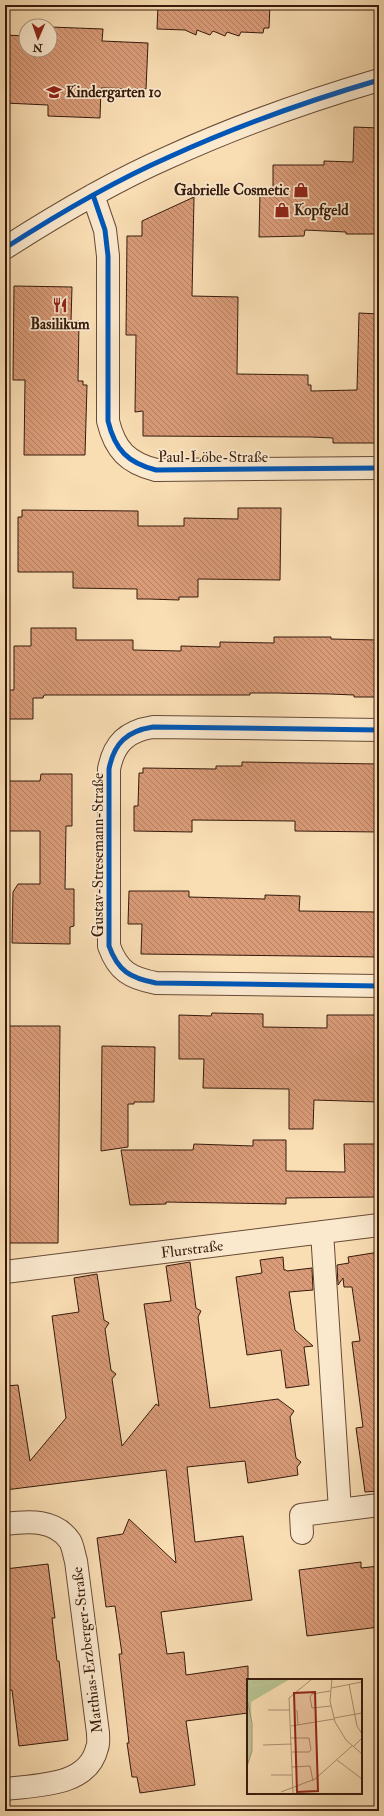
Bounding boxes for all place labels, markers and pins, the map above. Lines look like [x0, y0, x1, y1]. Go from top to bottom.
school or university icon: Kindergarten 10 [45, 83, 63, 101]
place label: Kindergarten 10 [66, 83, 162, 103]
place label: Gabrielle Cosmetic [174, 181, 290, 200]
shop icon: Gabrielle Cosmetic [292, 181, 310, 199]
shop icon: Kopfgeld [273, 201, 291, 219]
place label: Kopfgeld [294, 201, 349, 221]
restaurant icon: Basilikum [51, 296, 69, 314]
place label: Basilikum [30, 315, 90, 334]

